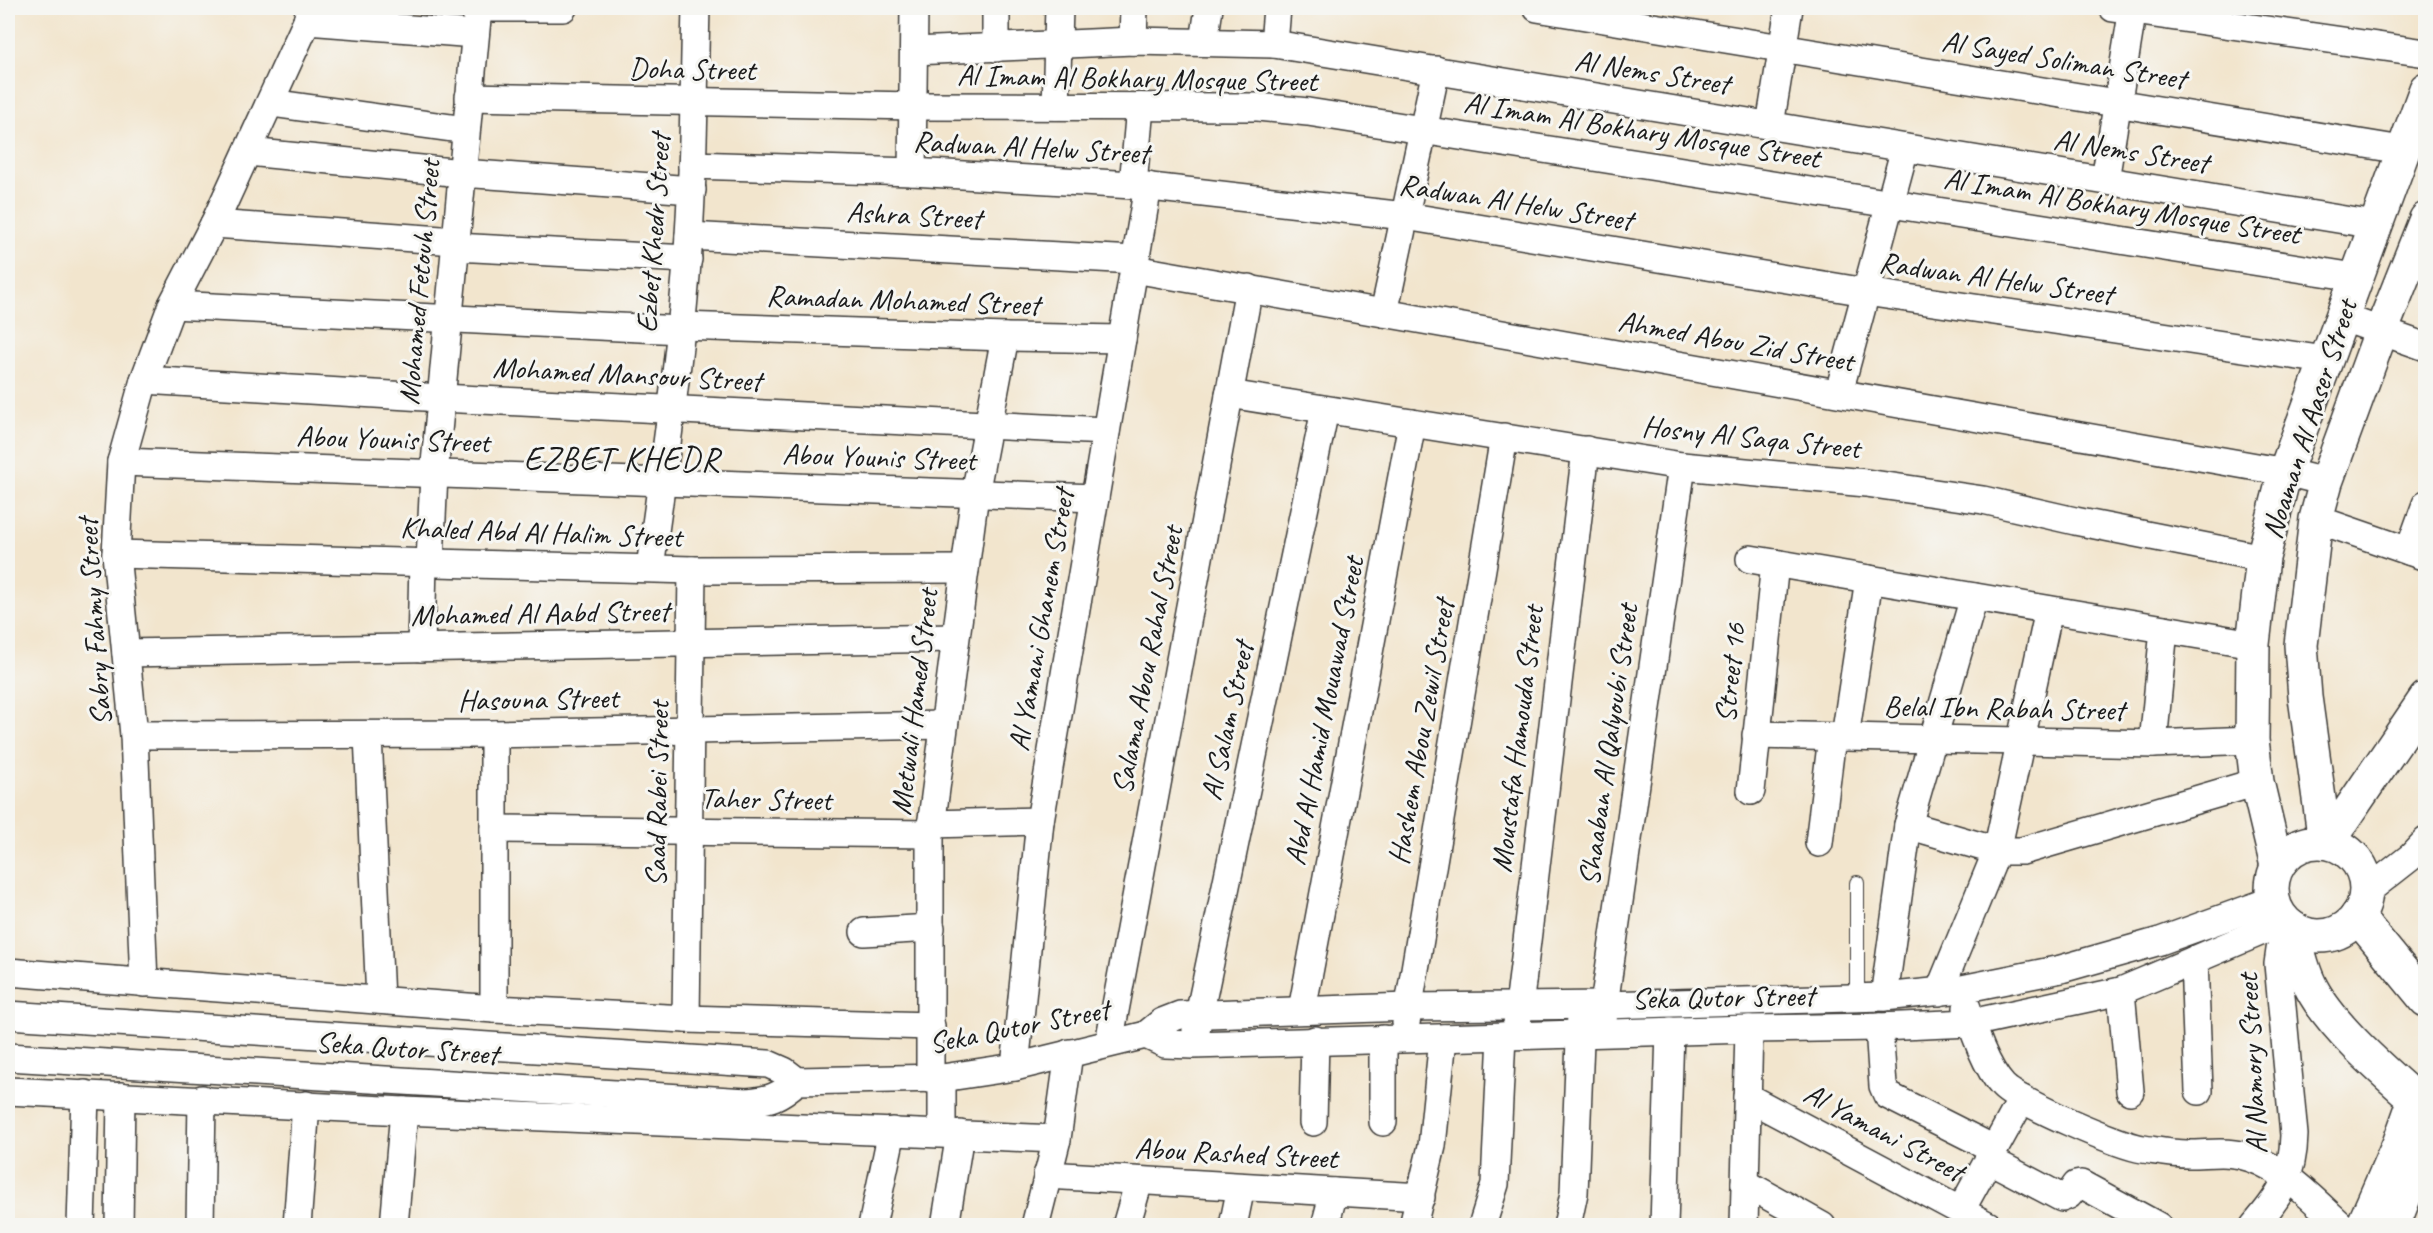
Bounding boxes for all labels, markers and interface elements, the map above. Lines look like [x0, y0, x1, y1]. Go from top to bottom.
street label: Al Sayed Soliman Street [1939, 22, 2193, 99]
street label: Al Nems Street [1572, 41, 1736, 104]
street label: Doha Street [629, 49, 758, 89]
street label: Al Imam Al Bokhary Mosque Street [957, 56, 1320, 100]
street label: Al Imam Al Bokhary Mosque Street [1461, 83, 1826, 177]
street label: Al Nems Street [2051, 120, 2215, 183]
street label: Radwan Al Helw Street [912, 122, 1154, 172]
street label: Ezbet Khedr Street [627, 128, 679, 334]
street label: Mohamed Fetouh Street [389, 155, 449, 406]
street label: Al Imam Al Bokhary Mosque Street [1941, 159, 2306, 253]
street label: Radwan Al Helw Street [1397, 165, 1639, 240]
street label: Ashra Street [846, 192, 987, 238]
street label: Radwan Al Helw Street [1877, 243, 2119, 314]
street label: Ramadan Mohamed Street [766, 276, 1044, 324]
street label: Noaman Al Aaser Street [2252, 292, 2366, 543]
street label: Ahmed Abou Zid Street [1615, 302, 1860, 381]
street label: Mohamed Mansour Street [492, 348, 766, 400]
street label: Hosny Al Saqa Street [1640, 407, 1865, 468]
street label: Abou Younis Street [296, 417, 493, 461]
street label: Abou Younis Street [782, 435, 979, 479]
district label: EZBET KHEDR [524, 438, 723, 480]
street label: Al Yamani Ghanem Street [999, 482, 1083, 754]
street label: Khaled Abd Al Halim Street [400, 508, 686, 556]
street label: Sabry Fahmy Street [68, 513, 120, 727]
street label: Salama Abou Rahal Street [1102, 520, 1192, 797]
street label: Abd Al Hamid Mouawad Street [1275, 551, 1373, 868]
street label: Metwali Hamed Street [881, 584, 947, 817]
street label: Mohamed Al Aabd Street [411, 592, 674, 634]
street label: Hashem Abou Zewil Street [1379, 593, 1464, 867]
street label: Shaaban Al Qalyoubi Street [1569, 599, 1647, 888]
street label: Moustafa Hamouda Street [1482, 601, 1553, 874]
street label: Street 16 [1706, 620, 1754, 725]
street label: Al Salam Street [1192, 634, 1263, 804]
street label: Hasouna Street [457, 679, 622, 719]
street label: Belal Ibn Rabah Street [1883, 687, 2129, 729]
street label: Saad Rabei Street [636, 698, 678, 887]
street label: Taher Street [700, 779, 835, 819]
street label: Al Namory Street [2228, 970, 2276, 1155]
street label: Seka Qutor Street [1631, 976, 1819, 1018]
street label: Seka Qutor Street [926, 989, 1116, 1062]
street label: Seka Qutor Street [315, 1023, 503, 1074]
street label: Al Yamani Street [1798, 1074, 1974, 1192]
street label: Abou Rashed Street [1134, 1129, 1341, 1177]

